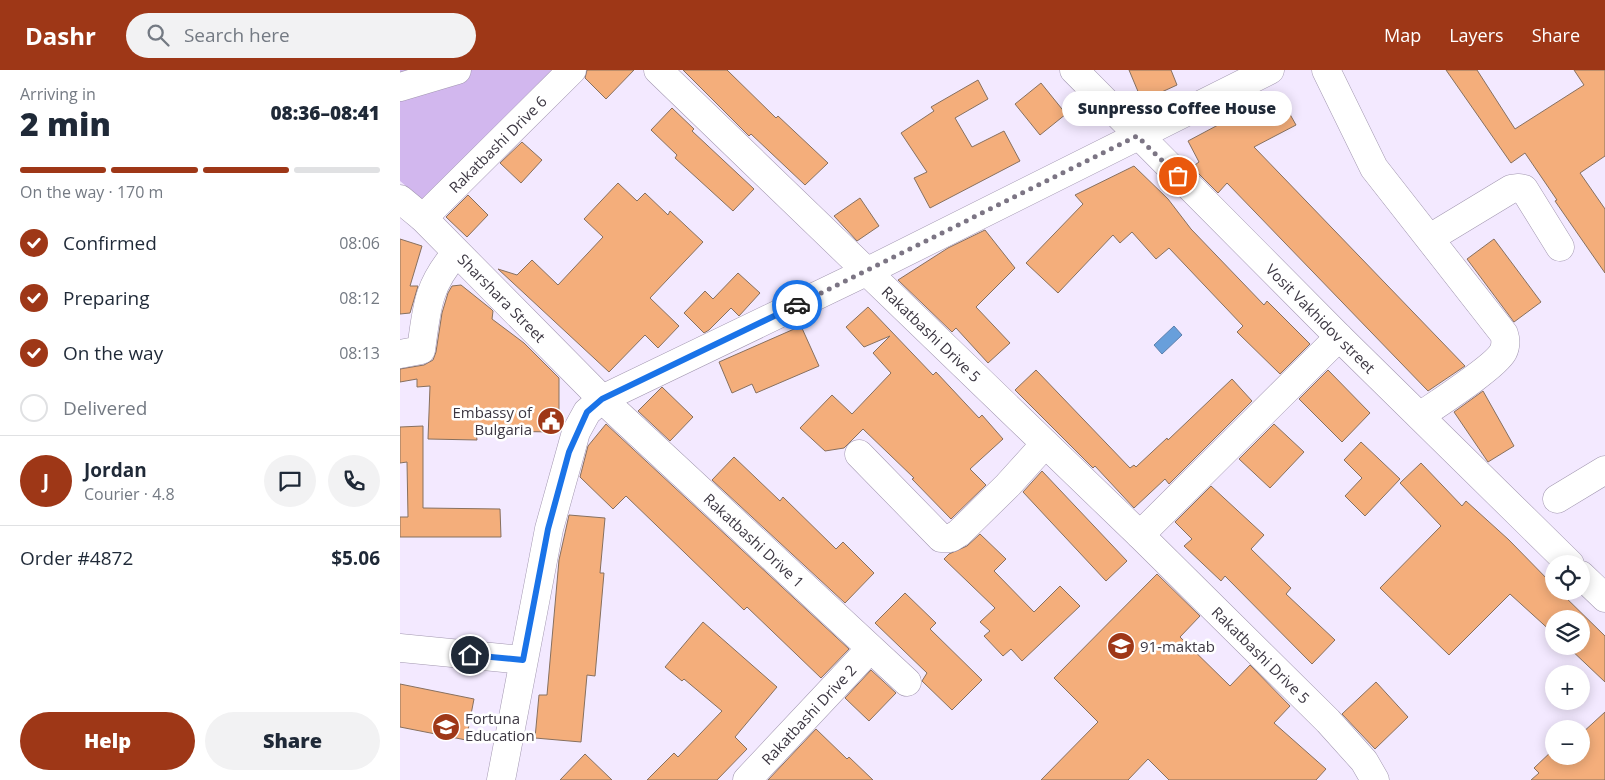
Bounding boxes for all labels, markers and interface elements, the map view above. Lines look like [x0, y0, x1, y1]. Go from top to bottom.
search box [126, 13, 476, 58]
text: Dashr [25, 19, 96, 52]
icon: search [144, 21, 172, 49]
text: Search here [184, 22, 290, 48]
text: Map [1384, 23, 1421, 47]
text: Layers [1449, 23, 1504, 47]
text: Share [1532, 23, 1580, 47]
text: Arriving in [20, 83, 96, 105]
street label: Rakatbashi Drive 6 [444, 91, 551, 197]
callout: Sunpresso Coffee House [1063, 91, 1293, 126]
text: Sunpresso Coffee House [1078, 97, 1276, 119]
text: 08:36–08:41 [270, 100, 380, 126]
text: 2 min [20, 102, 111, 145]
pin [1157, 155, 1199, 197]
icon: bag [1164, 162, 1192, 190]
text: On the way · 170 m [20, 181, 163, 203]
icon: check [20, 229, 48, 257]
text: Confirmed [63, 230, 157, 256]
text: 08:06 [339, 232, 380, 254]
street label: Sharshara Street [454, 249, 550, 346]
street label: Vosit Vakhidov street [1262, 259, 1380, 377]
courier [772, 280, 822, 330]
street label: Rakatbashi Drive 5 [878, 281, 985, 386]
icon: check [20, 284, 48, 312]
text: Preparing [63, 285, 150, 311]
text: 08:12 [339, 287, 380, 309]
icon: car [783, 291, 811, 319]
icon: check [20, 339, 48, 367]
text: On the way [63, 340, 163, 366]
text: 08:13 [339, 342, 380, 364]
text: Delivered [63, 395, 147, 421]
place label: Embassy of Bulgaria [452, 402, 533, 439]
public building icon: Embassy of Bulgaria [536, 406, 566, 436]
button: chat [264, 455, 316, 507]
button: phone [328, 455, 380, 507]
text: Jordan [84, 457, 147, 483]
text: J [43, 468, 49, 494]
text: Courier · 4.8 [84, 483, 175, 505]
street label: Rakatbashi Drive 1 [700, 489, 809, 592]
text: Order #4872 [20, 545, 133, 571]
text: $5.06 [331, 545, 380, 571]
map controls [1545, 555, 1590, 765]
button: locate [1545, 555, 1590, 600]
street label: Rakatbashi Drive 5 [1208, 602, 1314, 708]
button: layers [1545, 610, 1590, 655]
school or university icon: 91-maktab [1106, 631, 1136, 661]
pin [449, 634, 491, 676]
place label: 91-maktab [1140, 636, 1215, 656]
icon: home [456, 641, 484, 669]
street label: Rakatbashi Drive 2 [757, 660, 860, 769]
button: + [1545, 665, 1590, 710]
place label: Fortuna Education [465, 708, 535, 745]
button: Help [20, 712, 195, 770]
button: Share [205, 712, 380, 770]
school or university icon: Fortuna Education [431, 712, 461, 742]
button: − [1545, 720, 1590, 765]

